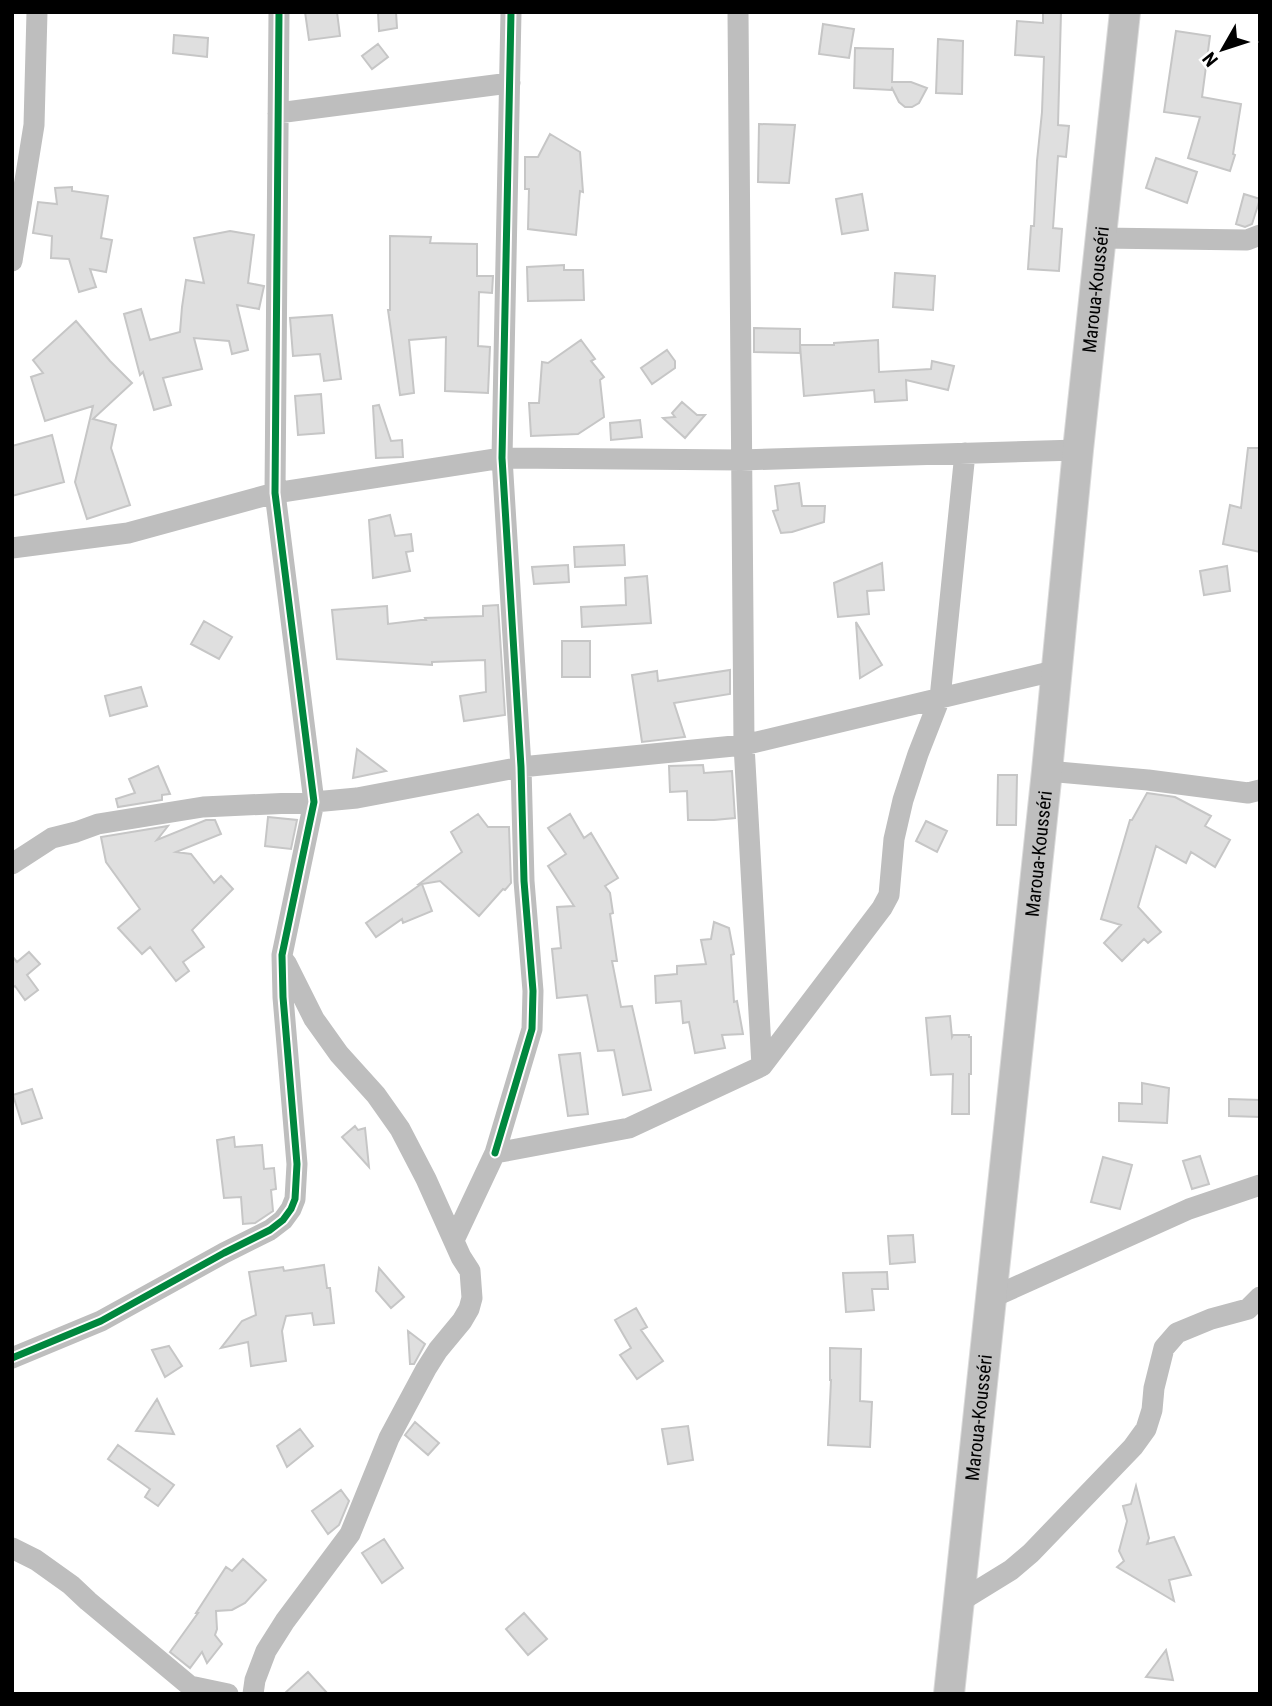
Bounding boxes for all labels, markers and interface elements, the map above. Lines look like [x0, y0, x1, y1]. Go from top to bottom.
north arrow [1188, 14, 1258, 84]
text: N [1198, 48, 1223, 71]
street label: Maroua-Kousséri [1078, 225, 1114, 354]
street label: Maroua-Kousséri [1021, 789, 1057, 918]
street label: Maroua-Kousséri [961, 1353, 997, 1482]

